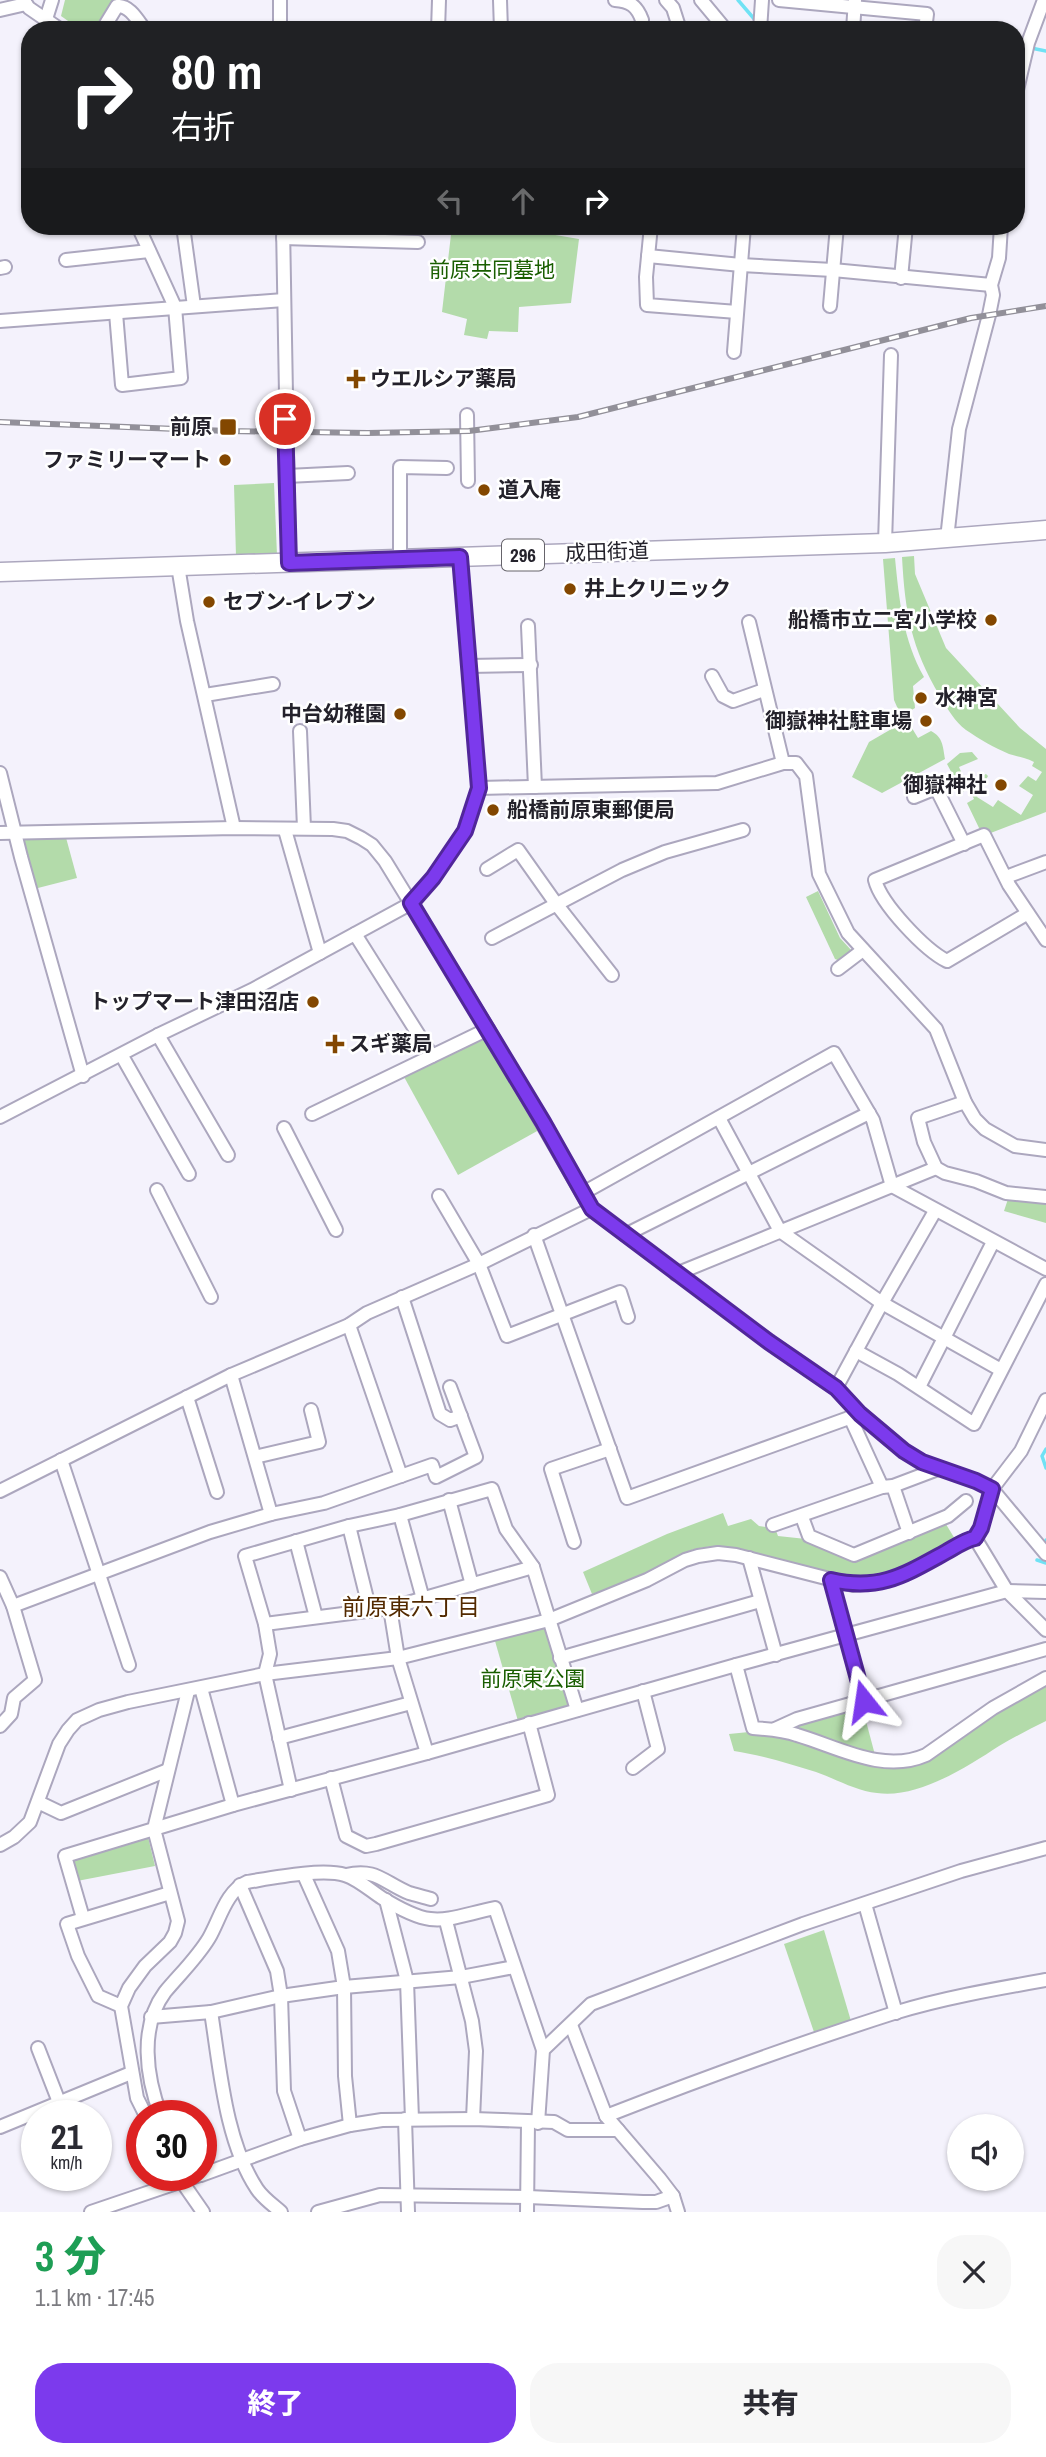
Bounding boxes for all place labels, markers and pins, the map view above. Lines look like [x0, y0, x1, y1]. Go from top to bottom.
place label: ウエルシア薬局 [370, 364, 517, 393]
marker: ウエルシア薬局 [348, 371, 364, 387]
pin [255, 389, 315, 449]
place label: 前原 [170, 412, 212, 441]
marker: 前原 [218, 417, 238, 437]
place label: ファミリーマート [43, 445, 211, 474]
marker: ファミリーマート [217, 452, 233, 468]
place label: 道入庵 [498, 475, 561, 504]
marker: 道入庵 [476, 482, 492, 498]
place label: 井上クリニック [584, 574, 731, 603]
marker: 井上クリニック [562, 581, 578, 597]
place label: セブン-イレブン [223, 587, 376, 616]
marker: セブン-イレブン [201, 594, 217, 610]
place label: 船橋市立二宮小学校 [788, 605, 977, 634]
marker: 船橋市立二宮小学校 [983, 612, 999, 628]
place label: 水神宮 [935, 683, 998, 712]
marker: 水神宮 [913, 690, 929, 706]
place label: 中台幼稚園 [281, 699, 386, 728]
marker: 中台幼稚園 [392, 706, 408, 722]
place label: 御嶽神社駐車場 [765, 706, 912, 735]
marker: 御嶽神社駐車場 [918, 713, 934, 729]
place label: 御嶽神社 [903, 770, 987, 799]
marker: 御嶽神社 [993, 777, 1009, 793]
place label: 船橋前原東郵便局 [507, 795, 675, 824]
marker: 船橋前原東郵便局 [485, 802, 501, 818]
place label: トップマート津田沼店 [89, 987, 299, 1016]
marker: トップマート津田沼店 [305, 994, 321, 1010]
place label: スギ薬局 [349, 1029, 433, 1058]
marker: スギ薬局 [327, 1036, 343, 1052]

